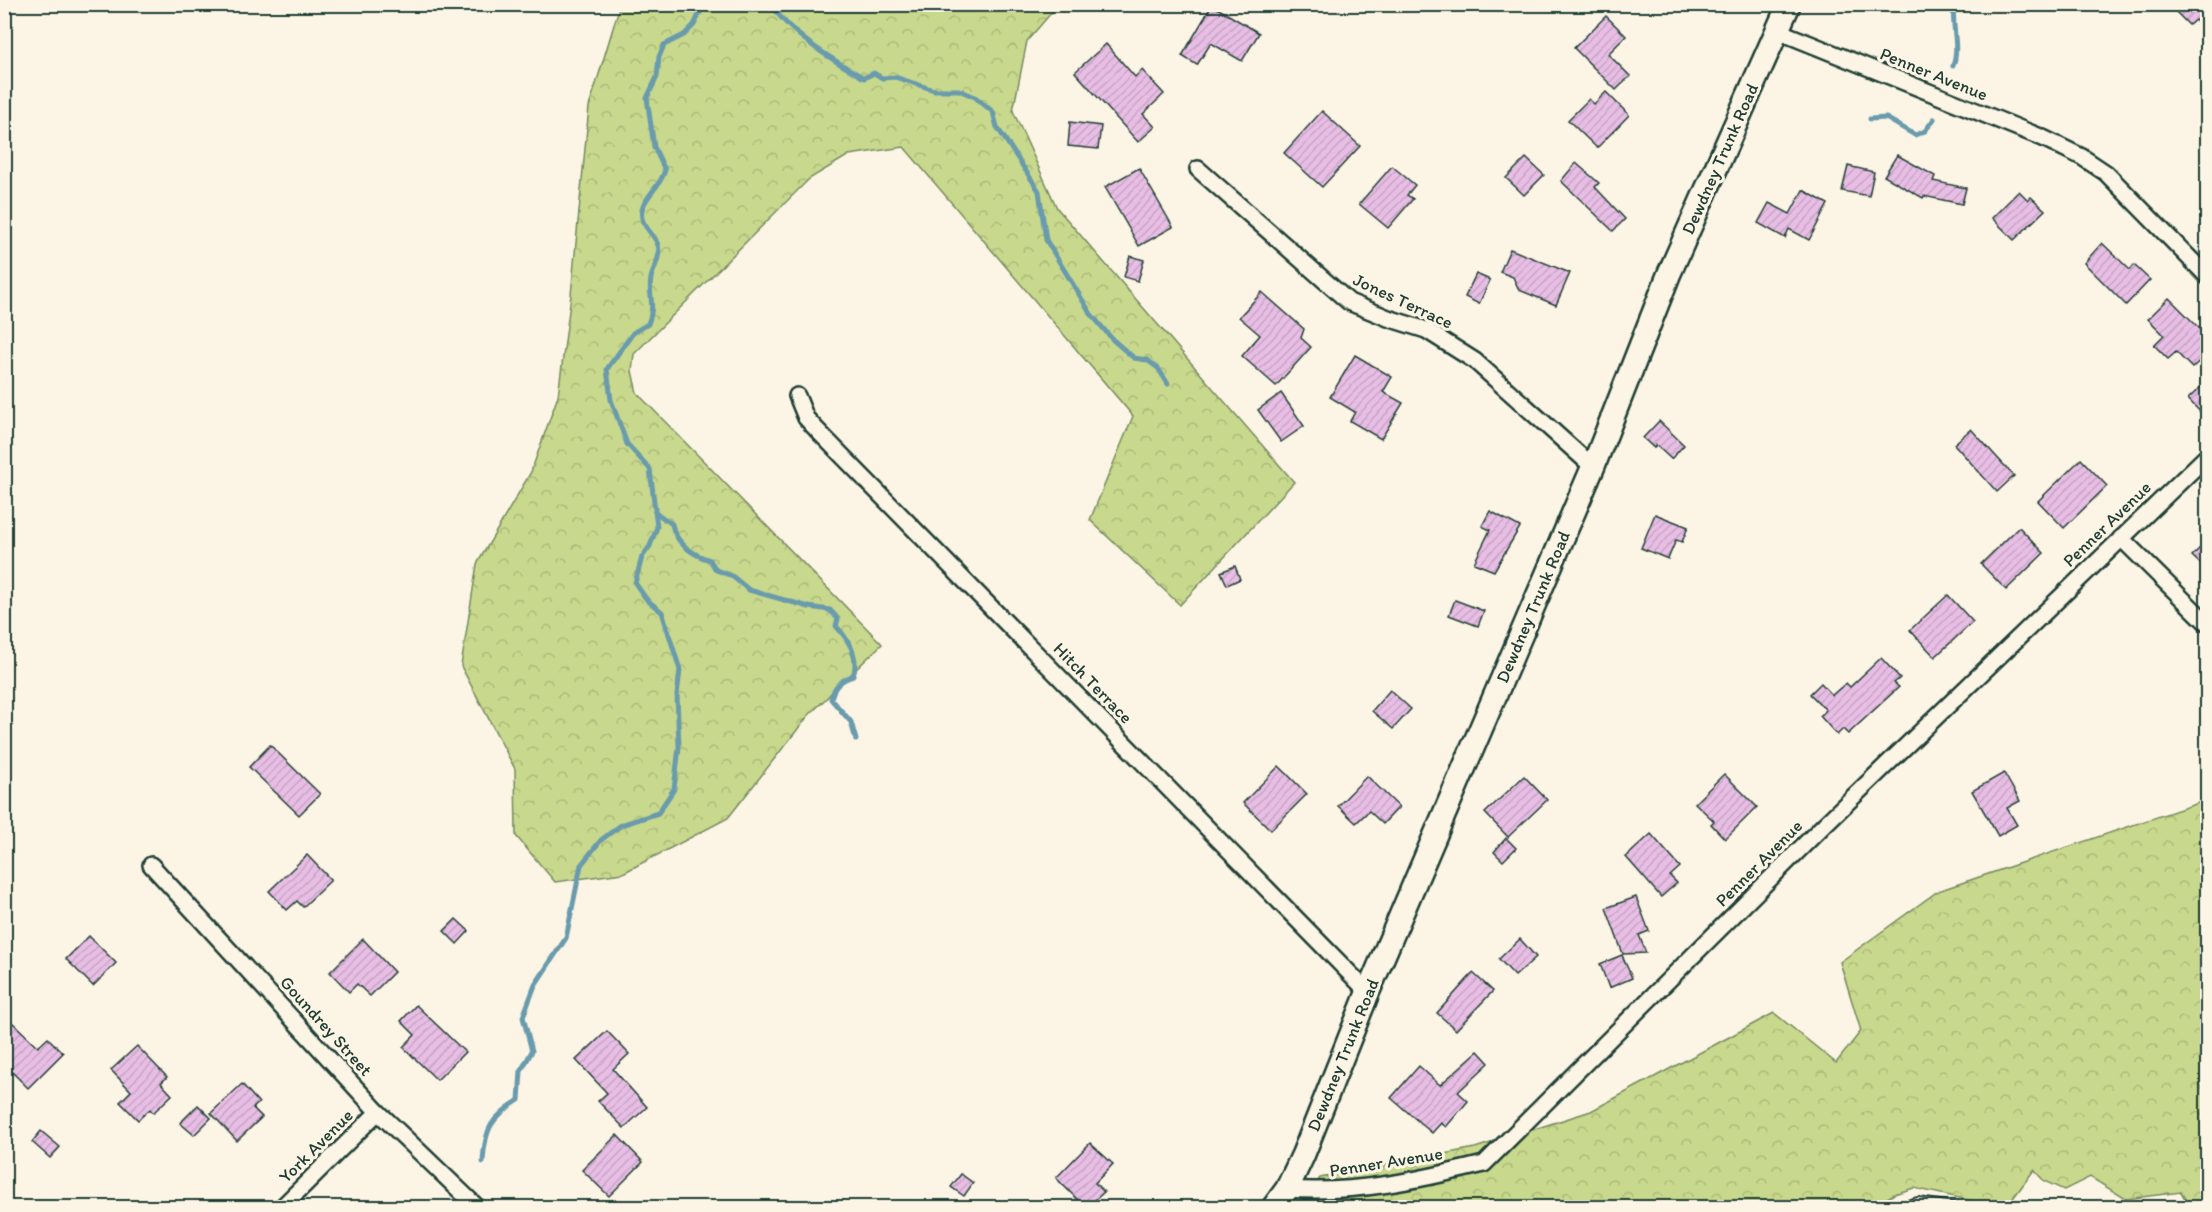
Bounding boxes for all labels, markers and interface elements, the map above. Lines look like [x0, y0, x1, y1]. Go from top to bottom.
street label: Penner Avenue [1877, 42, 1991, 106]
street label: Dewdney Trunk Road [1677, 80, 1763, 238]
street label: Jones Terrace [1350, 268, 1456, 334]
street label: Penner Avenue [2058, 476, 2156, 572]
street label: Dewdney Trunk Road [1491, 527, 1575, 686]
street label: Hitch Terrace [1049, 638, 1137, 728]
street label: Penner Avenue [1711, 815, 1807, 911]
street label: Goundrey Street [275, 971, 377, 1081]
street label: Dewdney Trunk Road [1302, 975, 1384, 1135]
street label: York Avenue [274, 1104, 358, 1188]
street label: Penner Avenue [1328, 1142, 1444, 1182]

